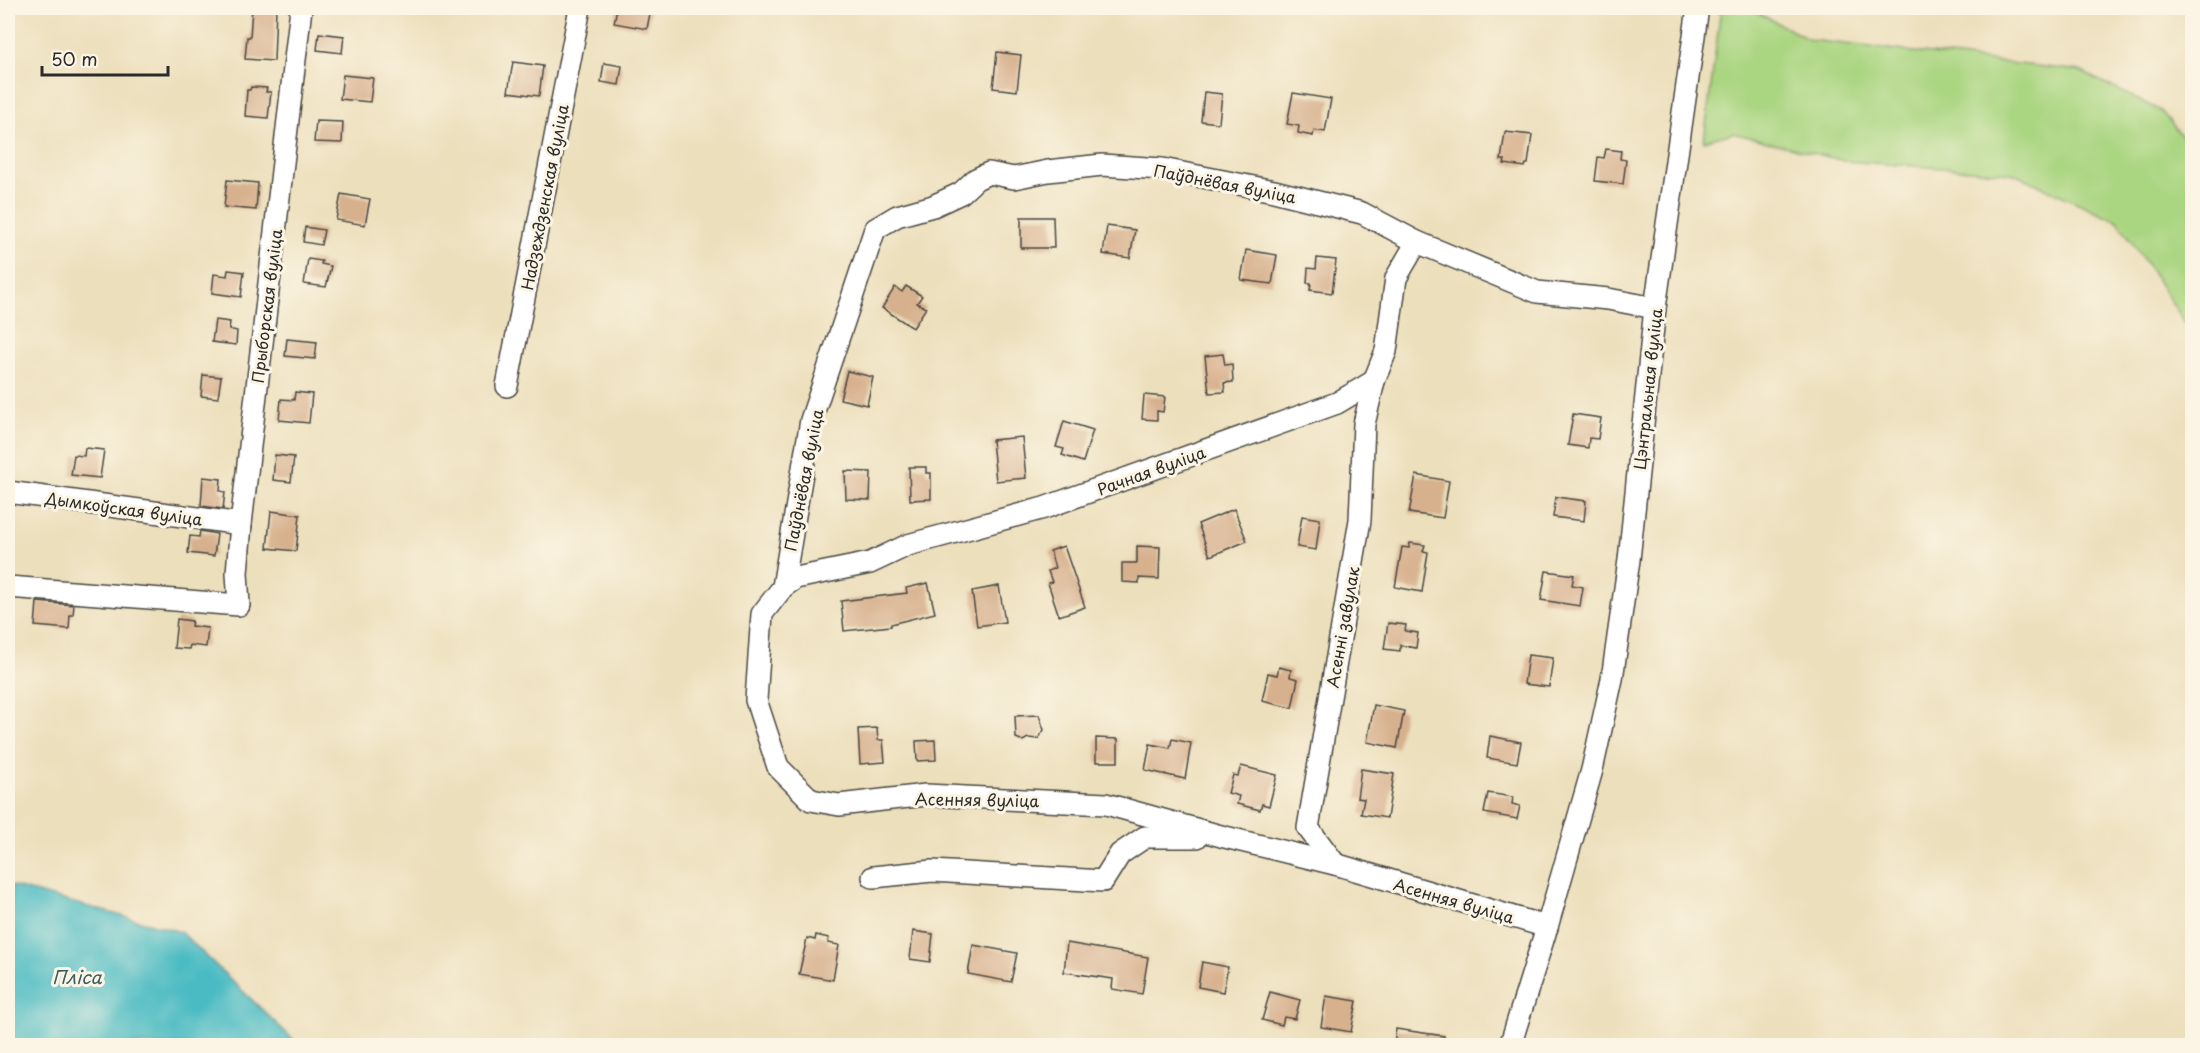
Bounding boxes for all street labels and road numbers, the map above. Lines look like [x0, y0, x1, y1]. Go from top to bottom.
street label: Надзеждзенская вуліца [514, 102, 574, 292]
street label: Паўднёвая вуліца [1152, 157, 1298, 209]
street label: Прыборская вуліца [245, 227, 287, 384]
street label: Цэнтральная вуліца [1627, 307, 1667, 471]
street label: Паўднёвая вуліца [777, 407, 829, 553]
street label: Рачная вуліца [1093, 439, 1209, 501]
street label: Дымкоўская вуліца [43, 485, 204, 531]
street label: Асенні завулак [1320, 564, 1365, 690]
street label: Асенняя вуліца [915, 786, 1040, 812]
street label: Асенняя вуліца [1391, 871, 1517, 929]

